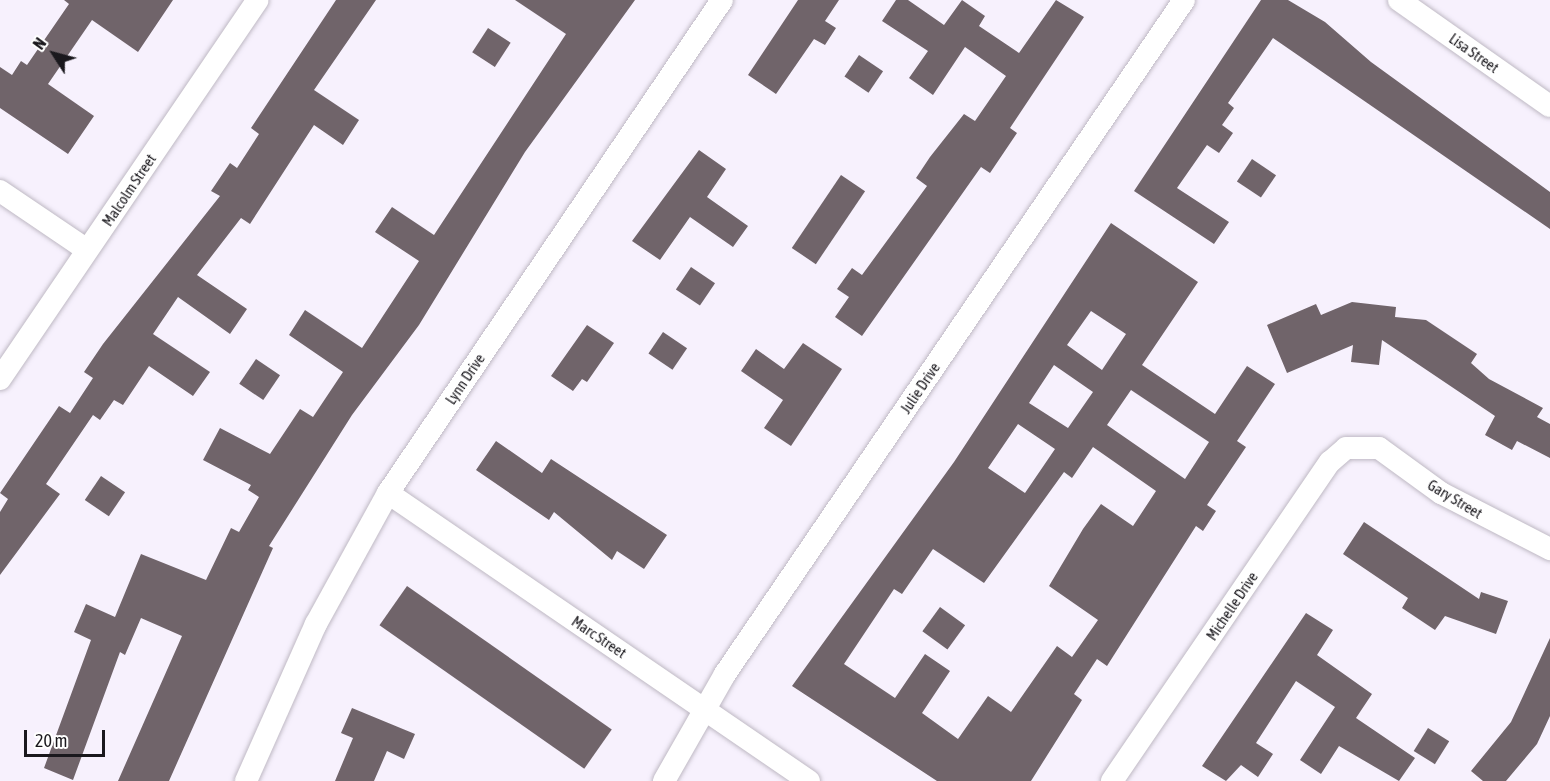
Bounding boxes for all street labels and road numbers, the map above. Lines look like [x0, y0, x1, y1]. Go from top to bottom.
street label: Lisa Street [1446, 29, 1502, 77]
street label: Malcolm Street [98, 150, 160, 230]
street label: Lynn Drive [442, 350, 488, 408]
street label: Julie Drive [896, 359, 944, 417]
street label: Gary Street [1424, 476, 1486, 522]
street label: Michelle Drive [1202, 568, 1262, 644]
street label: Marc Street [568, 612, 630, 662]

